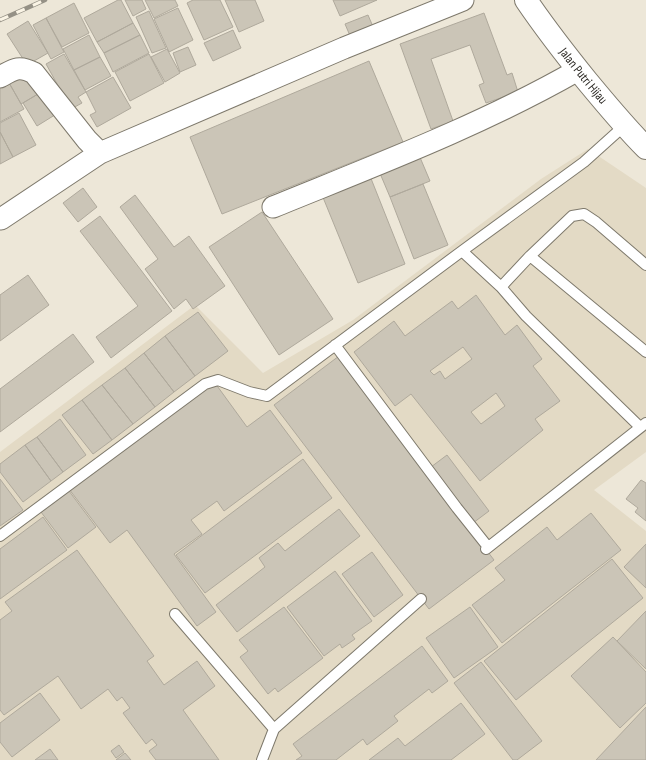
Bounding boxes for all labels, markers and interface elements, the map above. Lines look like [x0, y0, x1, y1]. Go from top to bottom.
street label: Jalan Putri Hijau [555, 44, 611, 107]

